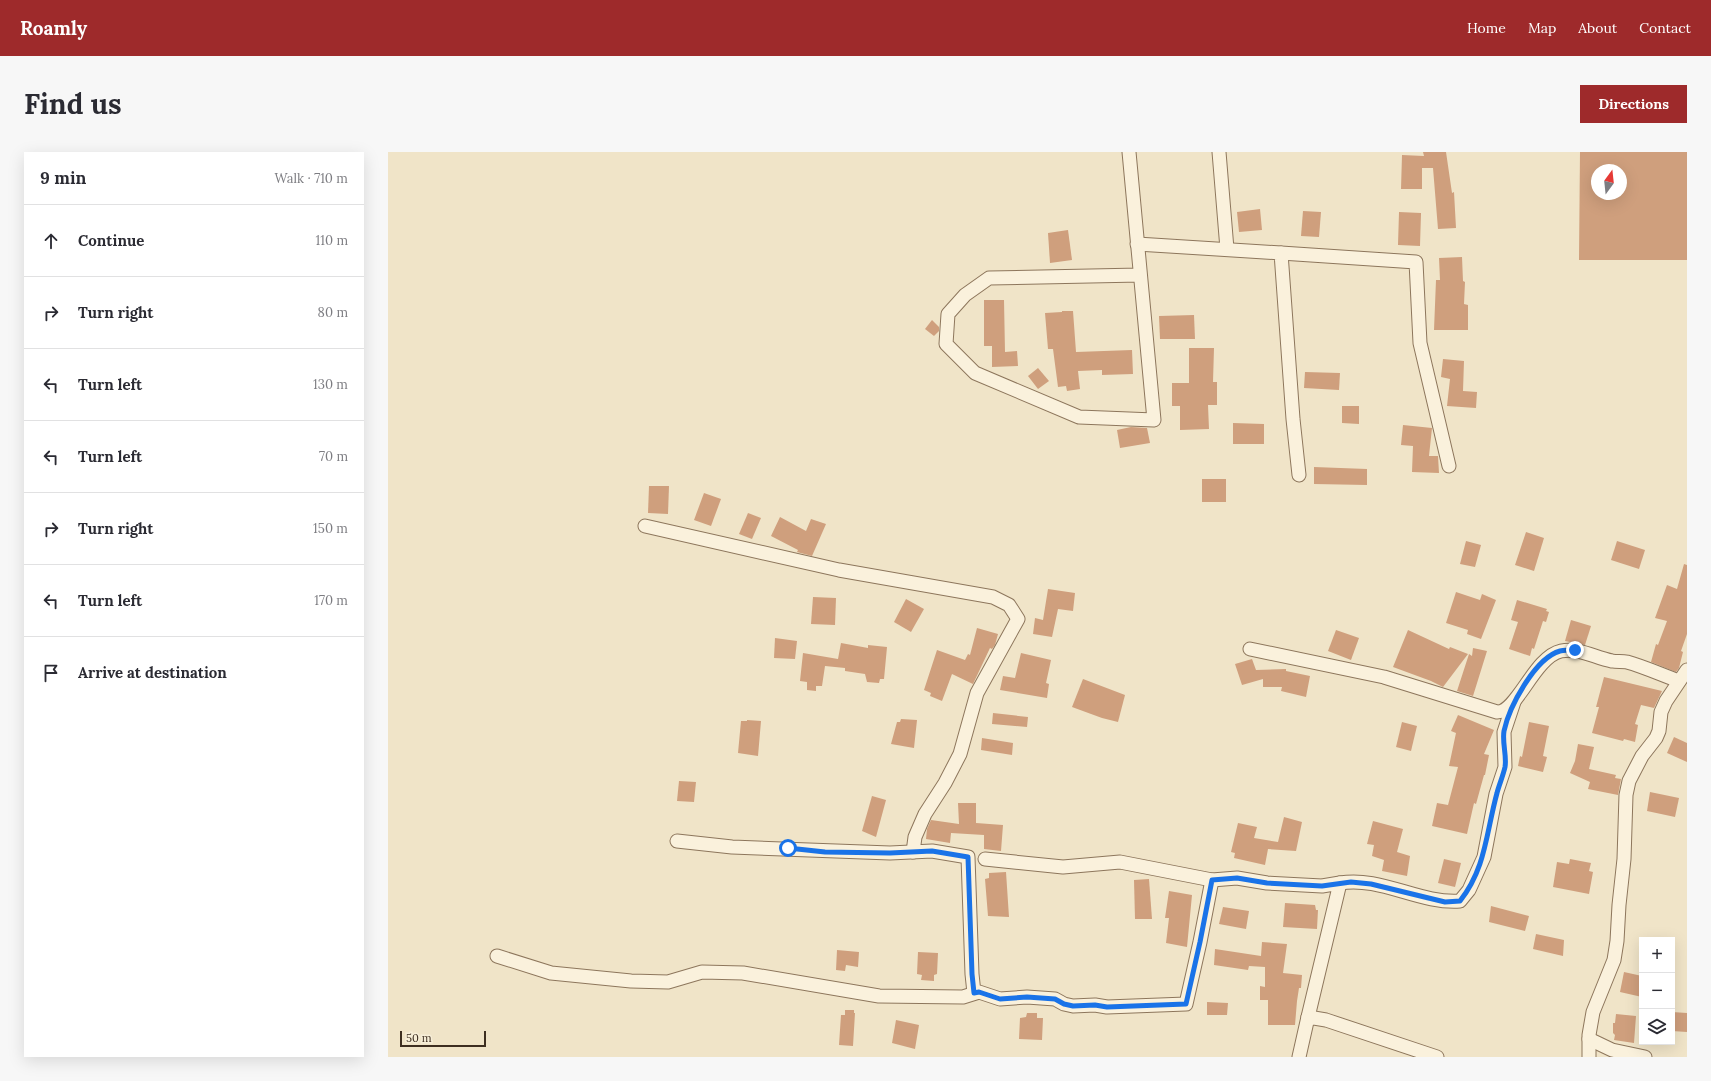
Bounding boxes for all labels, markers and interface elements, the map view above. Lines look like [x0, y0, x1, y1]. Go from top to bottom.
text: Roamly [20, 16, 87, 40]
text: Home [1467, 19, 1506, 37]
text: Map [1528, 19, 1556, 37]
text: About [1578, 19, 1617, 37]
text: Contact [1639, 19, 1691, 37]
button: Directions [1580, 85, 1687, 123]
text: Find us [24, 86, 122, 122]
north arrow [1591, 164, 1627, 200]
text: 9 min [40, 167, 86, 189]
text: Walk · 710 m [274, 170, 348, 187]
icon: ahead [40, 230, 62, 252]
text: Continue [78, 231, 144, 250]
text: 110 m [315, 232, 348, 249]
icon: right [40, 302, 62, 324]
text: Turn right [78, 303, 154, 322]
text: 80 m [318, 304, 348, 321]
icon: left [40, 374, 62, 396]
text: Turn left [78, 375, 142, 394]
text: 130 m [313, 376, 348, 393]
icon: left [40, 446, 62, 468]
text: Turn left [78, 447, 142, 466]
text: 70 m [319, 448, 348, 465]
icon: right [40, 518, 62, 540]
text: Turn right [78, 519, 154, 538]
text: 150 m [313, 520, 348, 537]
icon: left [40, 590, 62, 612]
text: Turn left [78, 591, 142, 610]
text: 170 m [314, 592, 348, 609]
route end [1566, 641, 1584, 659]
icon: arrive [40, 662, 62, 684]
text: Arrive at destination [78, 663, 227, 682]
route start [779, 839, 797, 857]
map controls [1639, 937, 1675, 1045]
button: + [1639, 937, 1675, 973]
button: − [1639, 973, 1675, 1009]
button: layers [1639, 1009, 1675, 1045]
scale bar [400, 1029, 486, 1048]
text: 50 m [406, 1031, 432, 1045]

